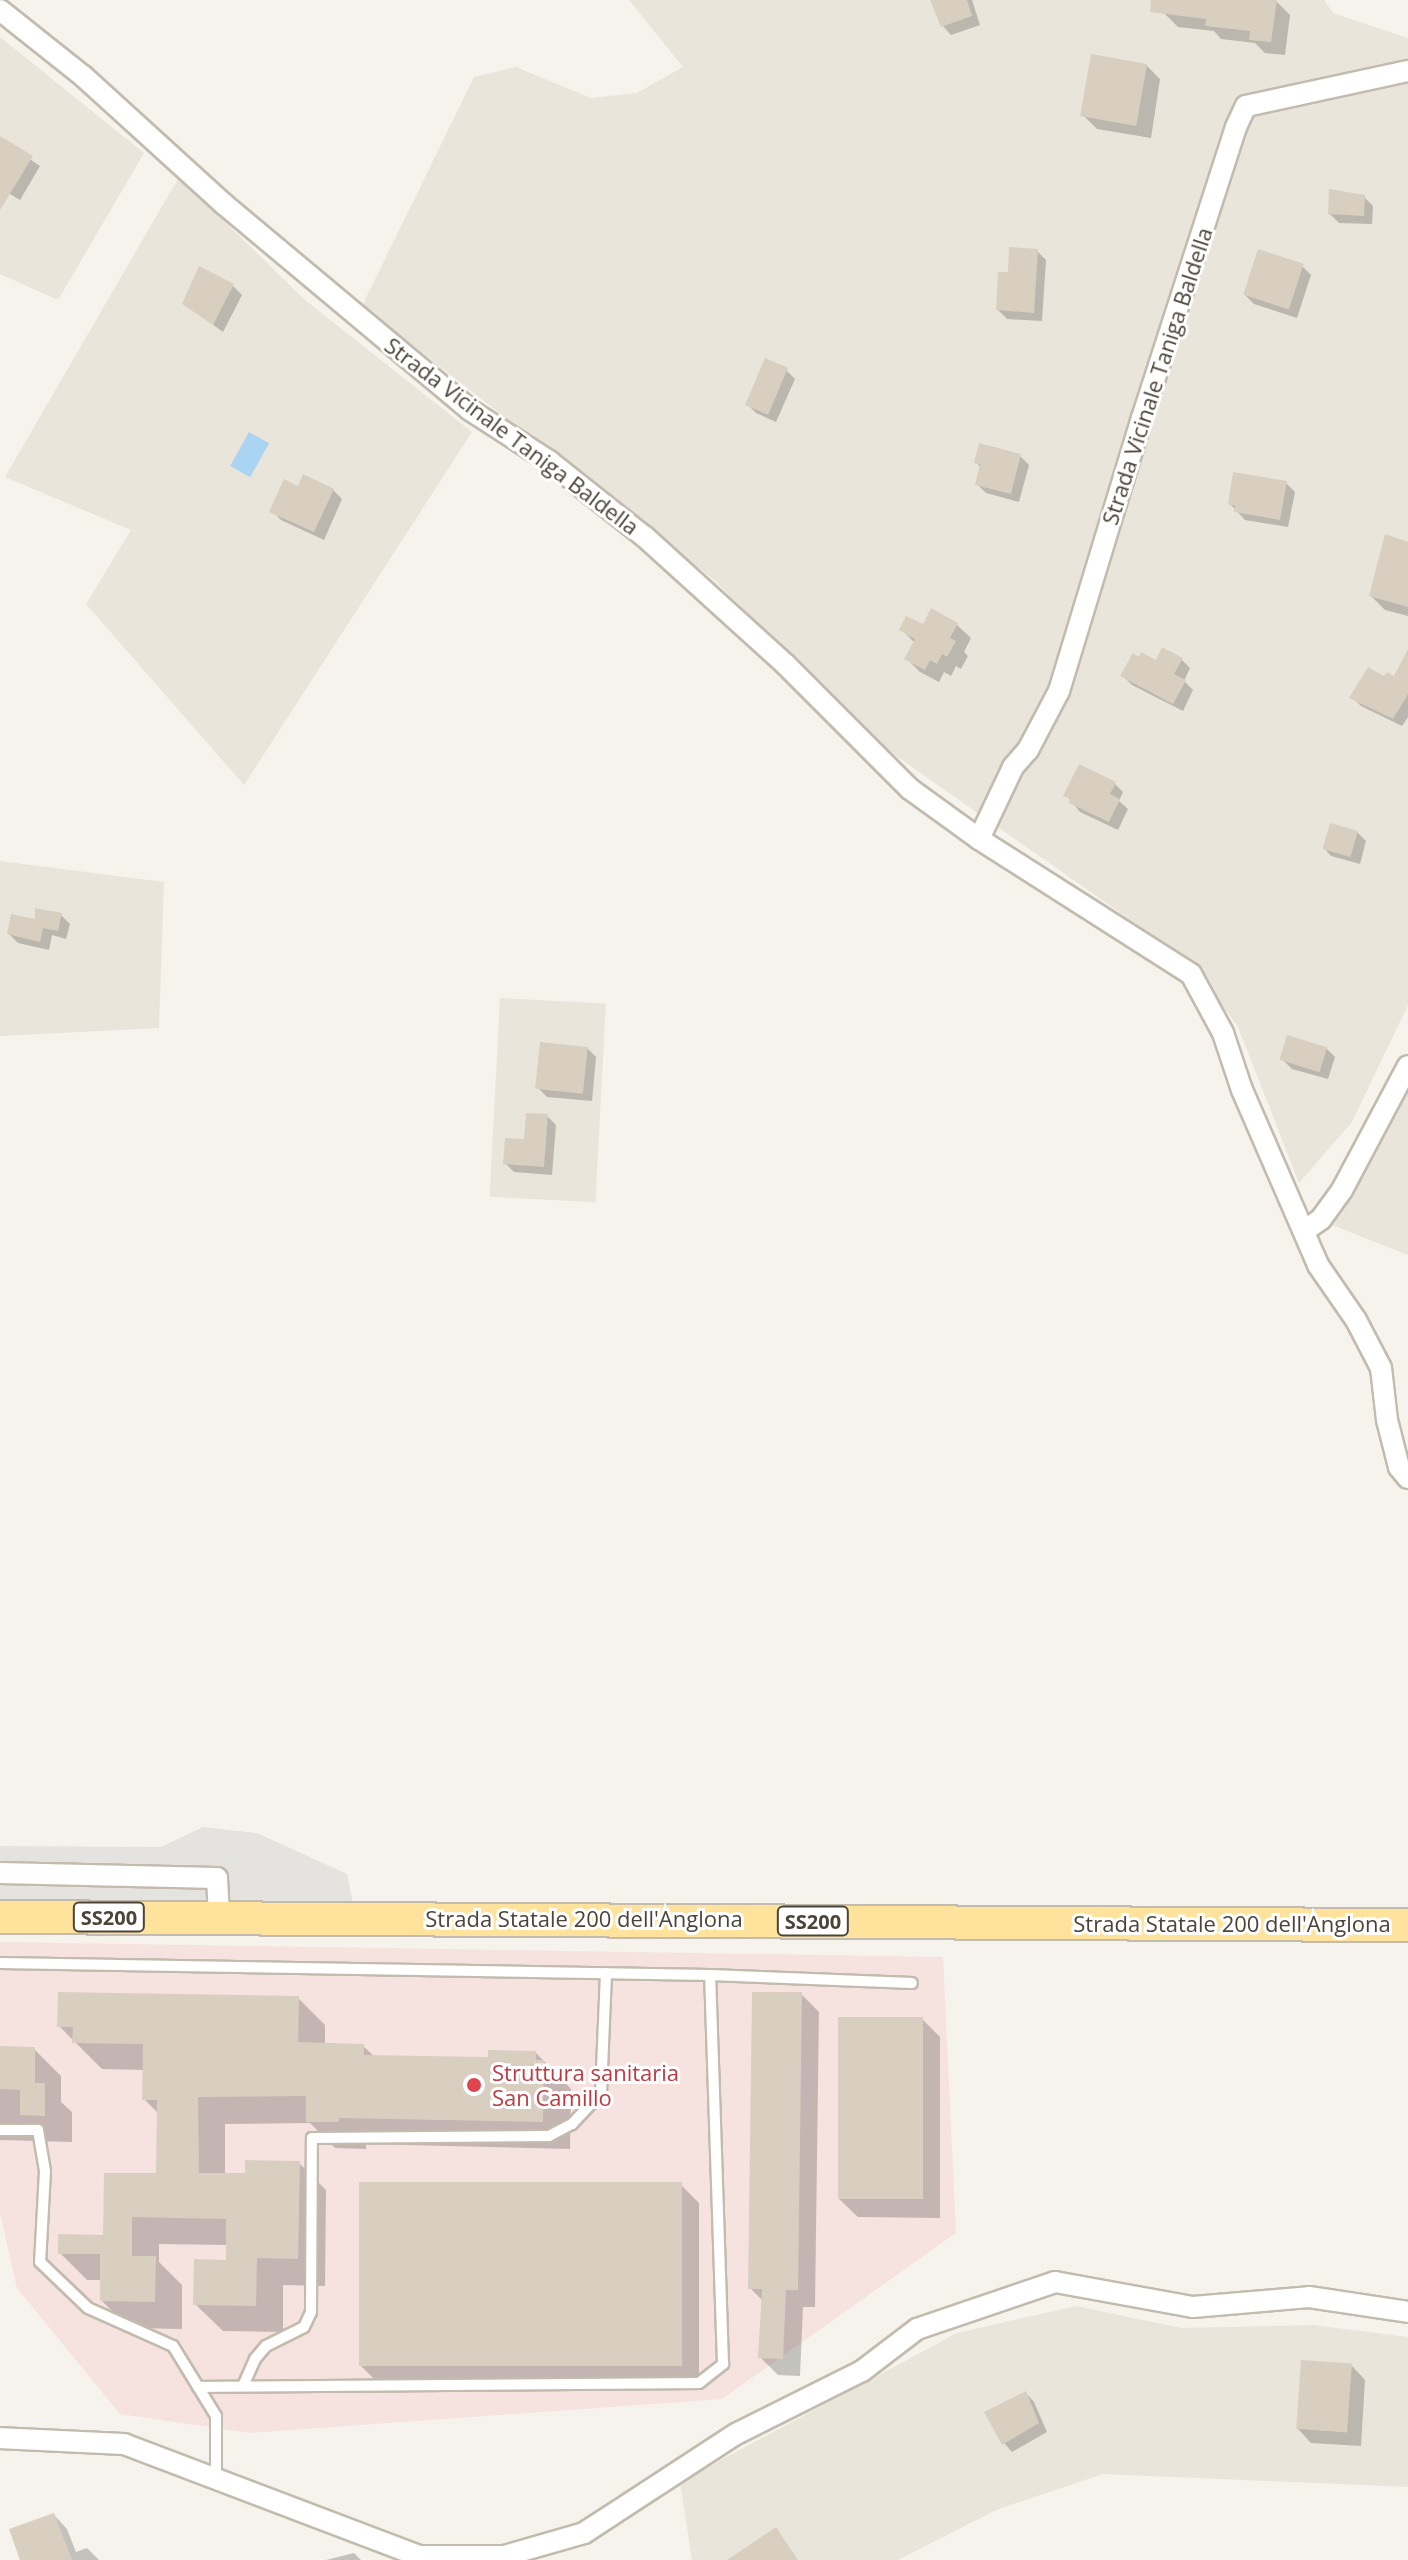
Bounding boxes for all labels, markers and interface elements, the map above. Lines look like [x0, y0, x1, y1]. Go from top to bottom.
street label: Strada Vicinale Taniga Baldella [1096, 224, 1218, 528]
street label: Strada Vicinale Taniga Baldella [380, 332, 644, 540]
road number: SS200 [71, 1901, 147, 1933]
road number: SS200 [775, 1905, 851, 1937]
street label: Strada Statale 200 dell'Anglona [425, 1906, 743, 1932]
street label: Strada Statale 200 dell'Anglona [1073, 1911, 1391, 1937]
place label: Struttura sanitaria San Camillo [492, 2059, 679, 2110]
marker: Struttura sanitaria San Camillo [463, 2074, 485, 2096]

